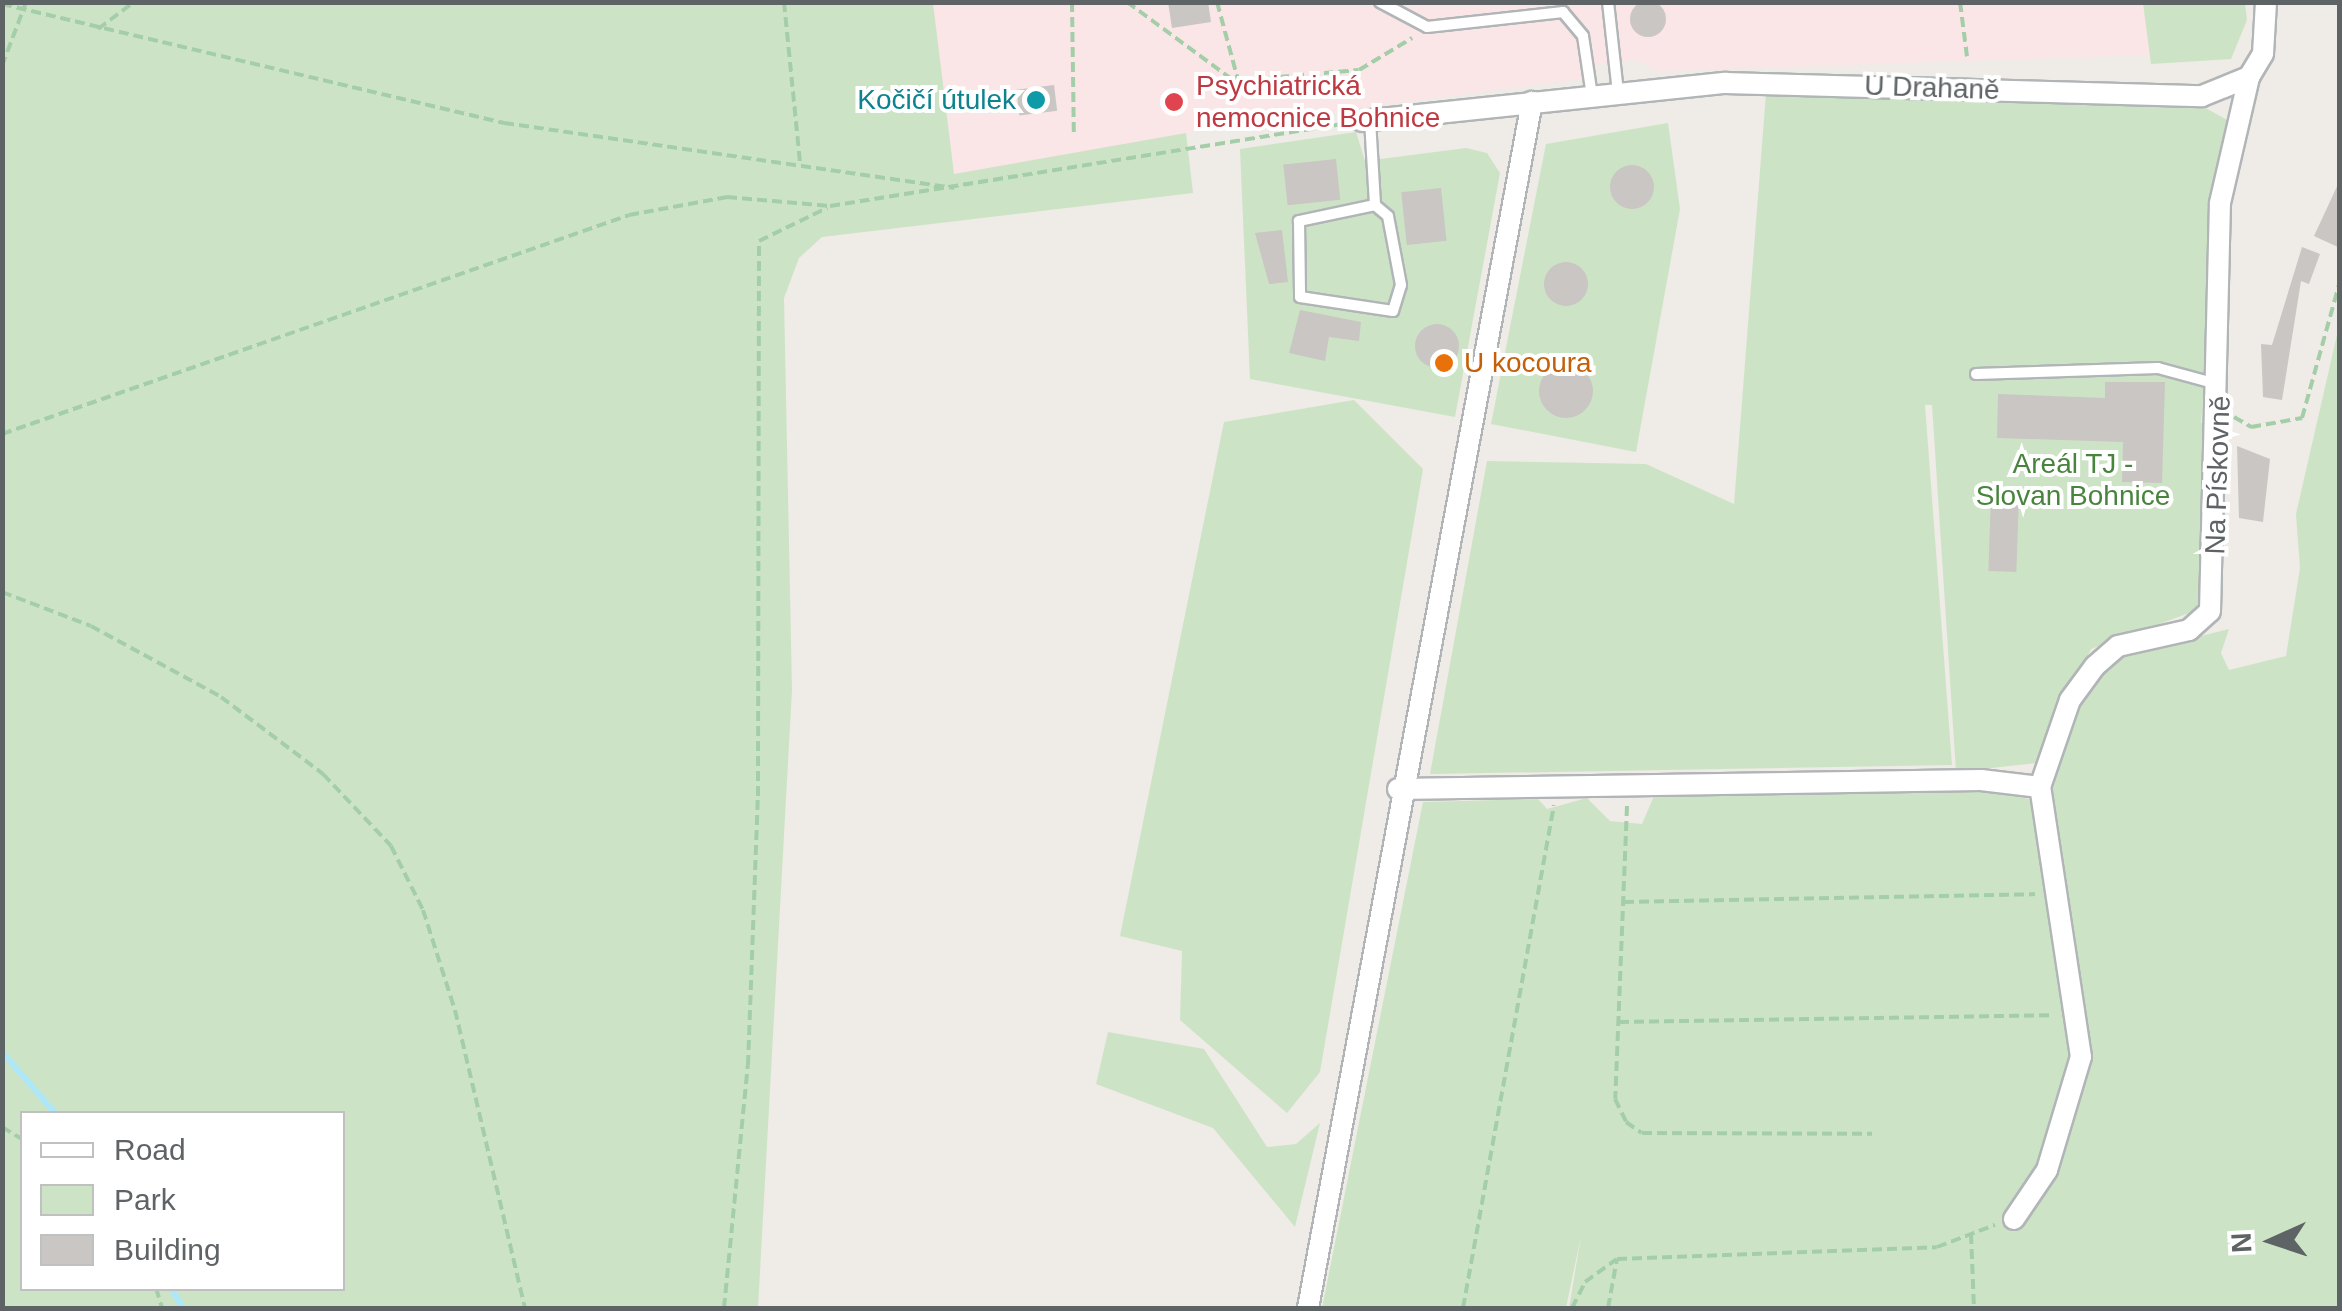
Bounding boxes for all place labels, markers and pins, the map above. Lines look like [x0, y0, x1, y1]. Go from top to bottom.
place label: Psychiatrická nemocnice Bohnice [1196, 69, 1440, 135]
place label: Kočičí útulek [857, 83, 1016, 117]
marker: Kočičí útulek [1025, 89, 1047, 111]
marker: Psychiatrická nemocnice Bohnice [1161, 89, 1187, 115]
place label: U kocoura [1464, 346, 1592, 380]
marker: U kocoura [1433, 352, 1455, 374]

